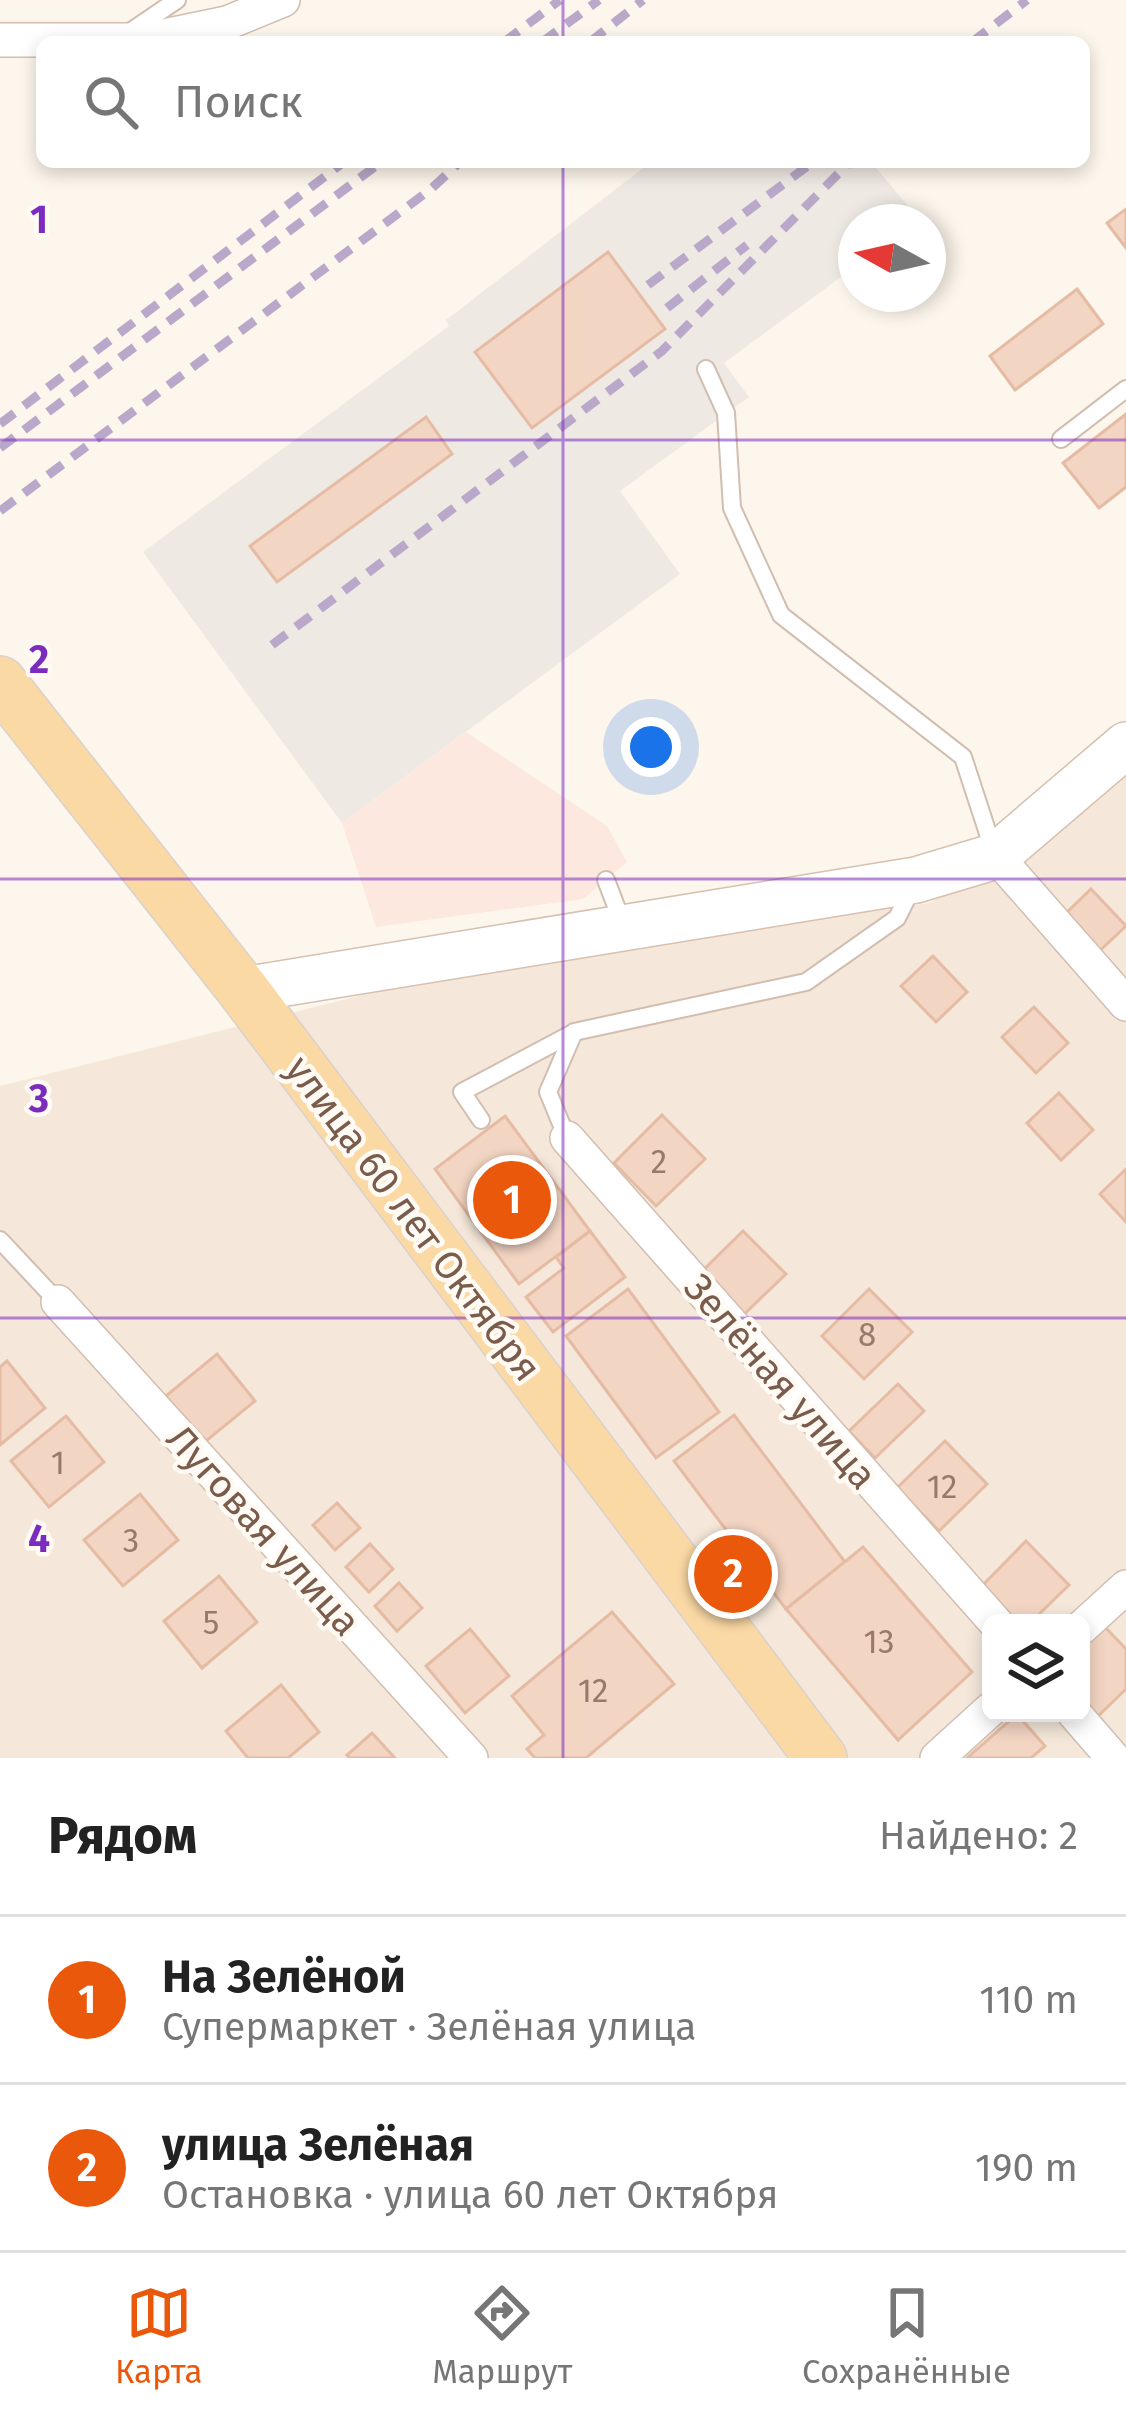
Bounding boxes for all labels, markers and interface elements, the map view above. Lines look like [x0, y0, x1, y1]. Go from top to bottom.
search box [36, 36, 1090, 168]
icon: search [78, 69, 144, 135]
text: Поиск [174, 75, 303, 129]
text: 1 [30, 197, 48, 243]
north arrow [838, 204, 946, 312]
text: 2 [29, 637, 49, 683]
your location [621, 717, 681, 777]
street label: улица 60 лет Октября [276, 1047, 550, 1390]
text: 3 [28, 1076, 49, 1122]
house number: 2 [651, 1142, 667, 1182]
pin: 1 [473, 1155, 551, 1245]
street label: Зелёная улица [674, 1265, 886, 1499]
house number: 8 [858, 1315, 876, 1355]
street label: Луговая улица [157, 1416, 370, 1645]
house number: 1 [51, 1443, 65, 1483]
house number: 12 [927, 1467, 957, 1507]
text: 4 [28, 1516, 50, 1562]
house number: 3 [123, 1521, 139, 1561]
pin: 2 [694, 1529, 772, 1619]
house number: 5 [203, 1603, 219, 1643]
map controls [982, 1614, 1090, 1722]
button: layers [982, 1614, 1090, 1722]
house number: 13 [864, 1622, 894, 1662]
house number: 12 [578, 1671, 608, 1711]
text: Рядом [48, 1805, 197, 1867]
text: Найдено: 2 [879, 1813, 1078, 1859]
text: На Зелёной [162, 1950, 406, 2004]
text: 1 [78, 1977, 96, 2023]
text: 110 m [979, 1977, 1078, 2023]
text: Супермаркет · Зелёная улица [162, 2004, 697, 2050]
text: улица Зелёная [162, 2118, 474, 2172]
text: 2 [77, 2145, 97, 2191]
text: 190 m [975, 2145, 1078, 2191]
text: Остановка · улица 60 лет Октября [162, 2172, 779, 2218]
tab: Карта [115, 2280, 202, 2392]
tab: Маршрут [432, 2280, 572, 2392]
tab: Сохранённые [802, 2280, 1011, 2392]

